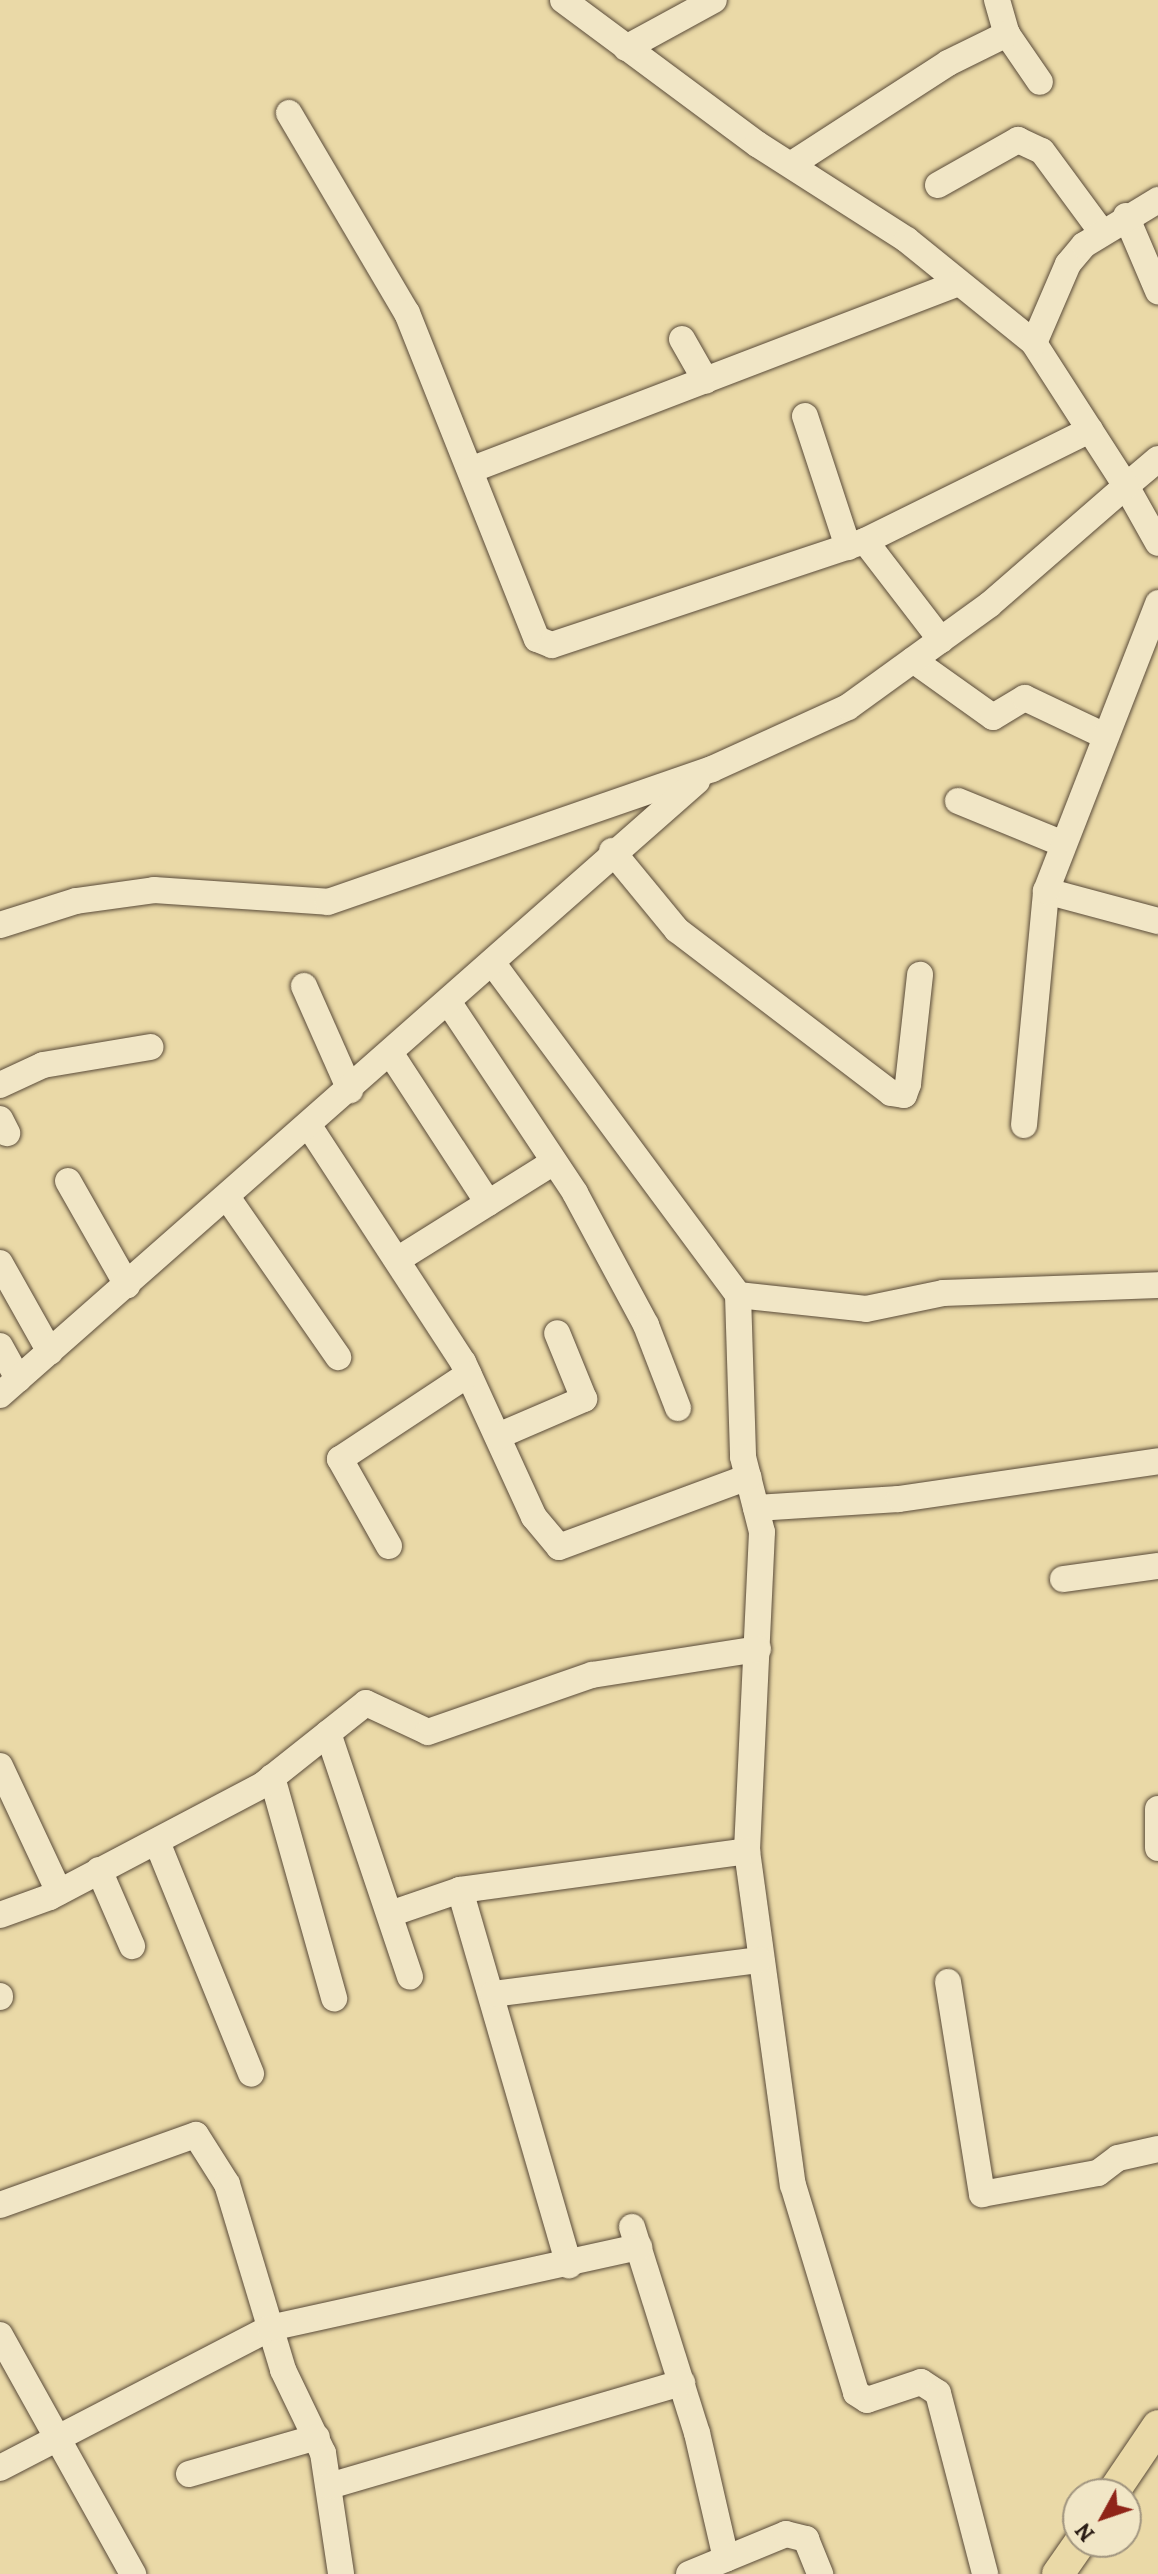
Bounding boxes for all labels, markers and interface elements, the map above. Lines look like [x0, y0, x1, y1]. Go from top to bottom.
north arrow [1062, 2478, 1142, 2558]
text: N [1069, 2516, 1102, 2548]

